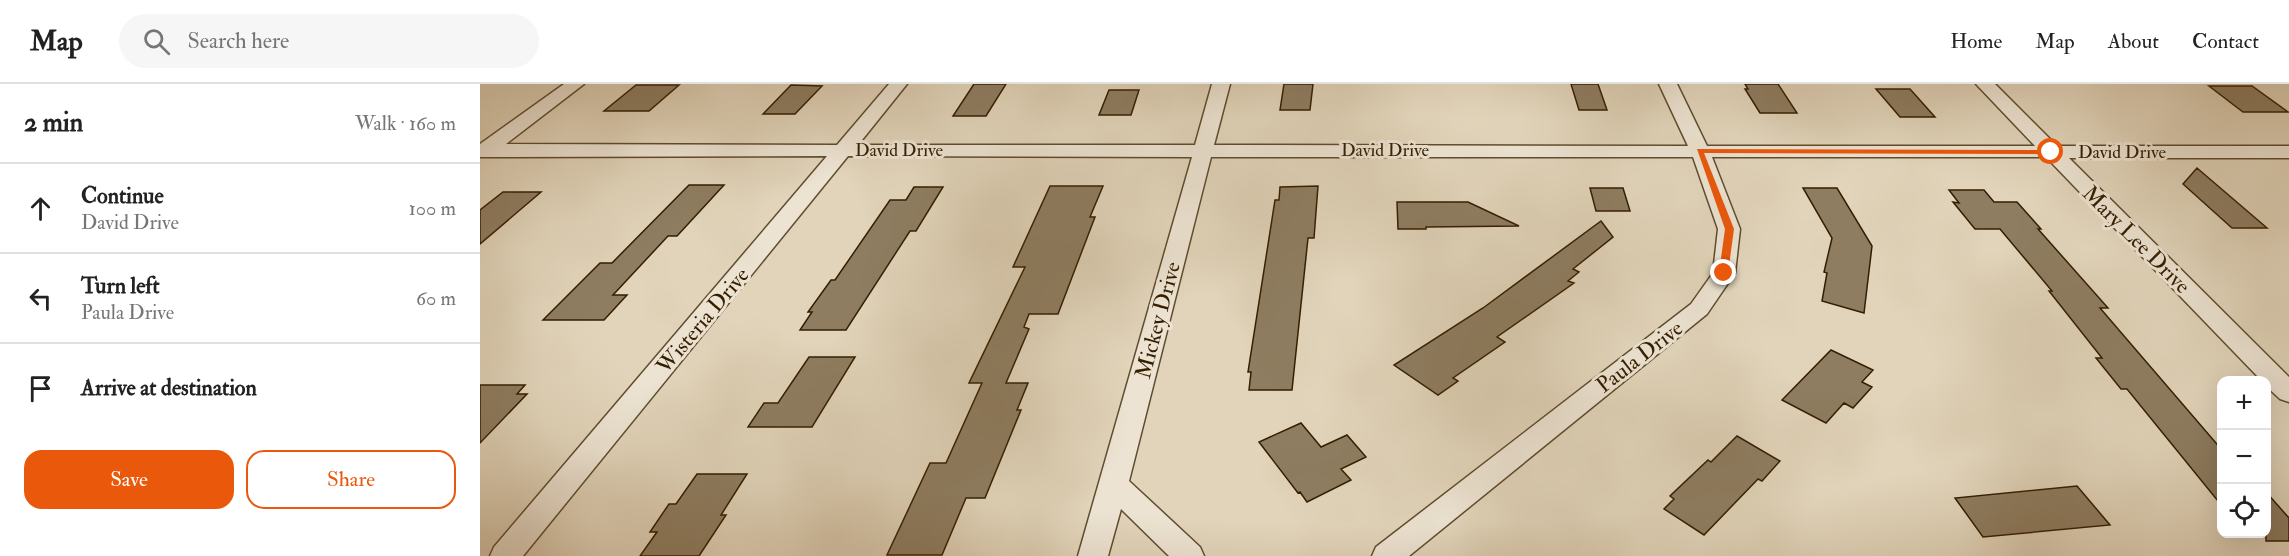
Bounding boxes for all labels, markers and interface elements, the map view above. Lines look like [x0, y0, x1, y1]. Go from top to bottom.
search box [119, 14, 539, 68]
text: Map [30, 24, 83, 59]
icon: search [140, 25, 173, 58]
text: Search here [188, 27, 289, 55]
text: Home [1950, 28, 2002, 55]
text: Map [2035, 28, 2075, 55]
text: About [2108, 28, 2159, 55]
text: Contact [2192, 28, 2259, 55]
text: 2 min [24, 107, 83, 139]
text: Walk · 160 m [355, 111, 456, 136]
route start [2037, 138, 2063, 164]
street label: David Drive [855, 139, 944, 162]
street label: David Drive [1341, 139, 1430, 162]
street label: David Drive [2078, 141, 2167, 164]
street label: Mary Lee Drive [2076, 180, 2196, 300]
text: Continue [81, 182, 164, 210]
icon: ahead [24, 192, 57, 225]
text: 100 m [409, 196, 456, 221]
text: David Drive [81, 210, 179, 235]
street label: Mickey Drive [1129, 259, 1187, 382]
route end [1710, 259, 1736, 285]
street label: Wisteria Drive [650, 262, 755, 380]
text: Turn left [81, 272, 160, 300]
icon: left [24, 282, 57, 315]
text: 60 m [416, 286, 456, 311]
text: Paula Drive [81, 300, 174, 325]
street label: Paula Drive [1591, 314, 1689, 399]
icon: arrive [24, 372, 57, 405]
text: Arrive at destination [81, 374, 257, 402]
map controls [2217, 376, 2271, 538]
button: + [2217, 376, 2271, 430]
button: − [2217, 430, 2271, 484]
button: Save [24, 450, 234, 509]
button: Share [246, 450, 456, 509]
button: locate [2217, 484, 2271, 538]

